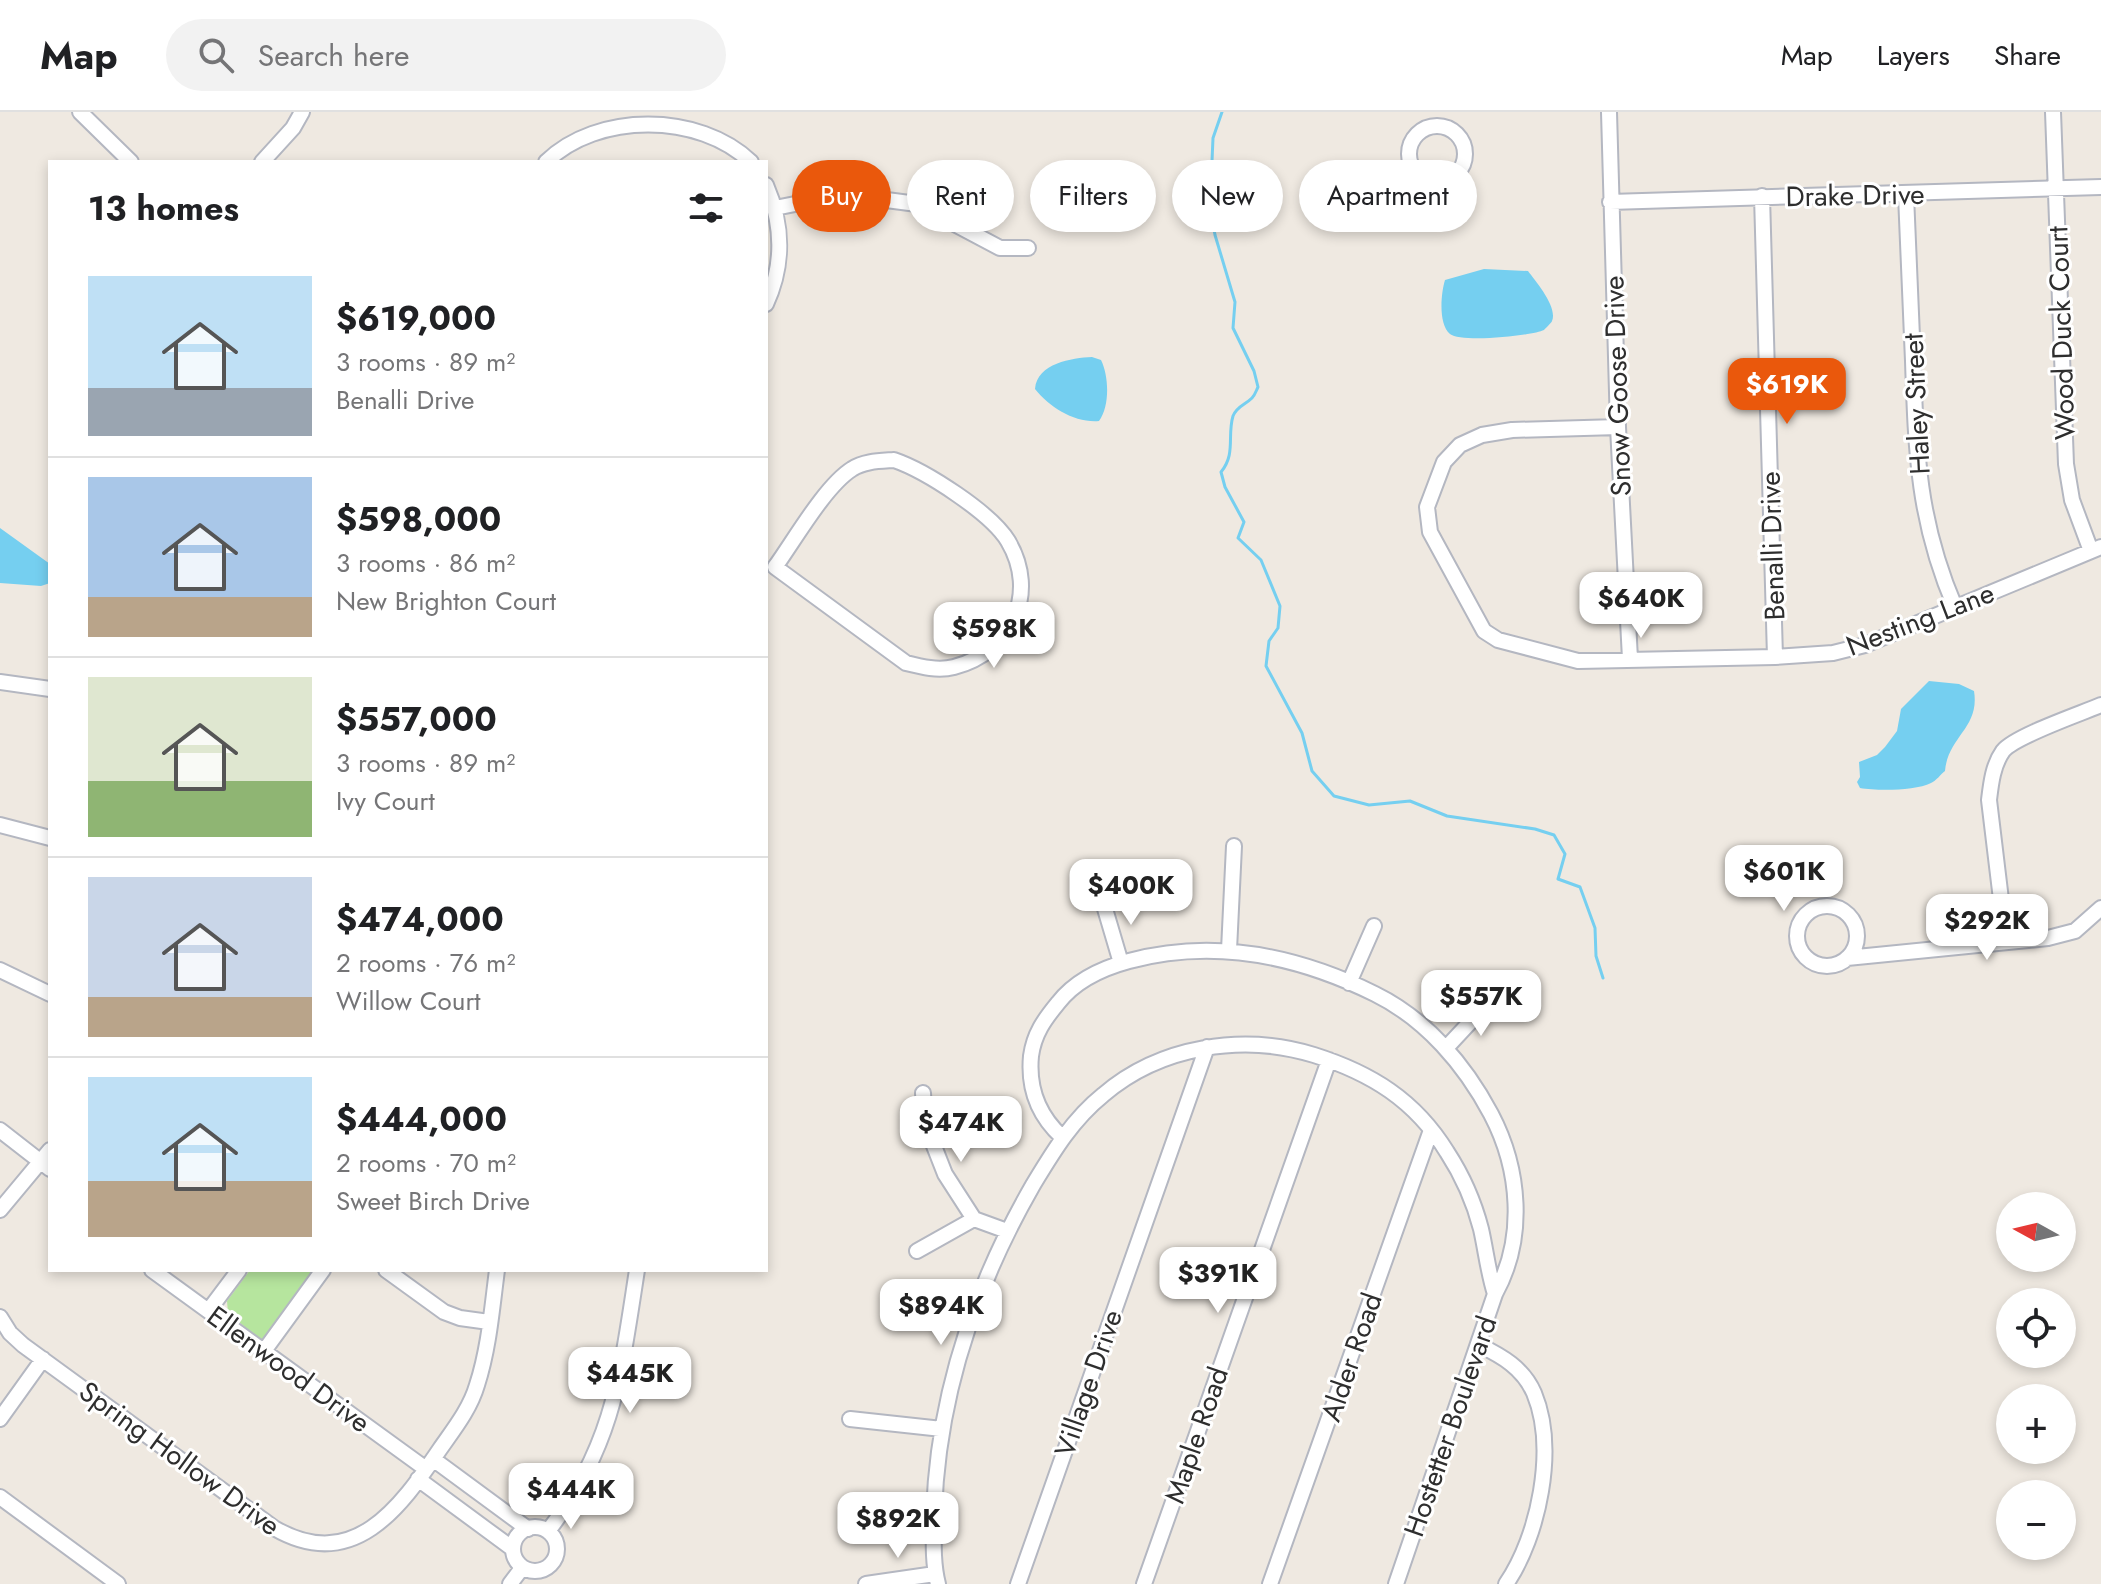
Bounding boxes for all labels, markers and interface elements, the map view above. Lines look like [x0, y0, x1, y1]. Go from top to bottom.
search box [166, 19, 726, 91]
text: Map [40, 28, 118, 83]
icon: search [194, 33, 238, 77]
text: Search here [258, 34, 410, 77]
text: Map [1781, 35, 1833, 76]
text: Layers [1877, 35, 1950, 76]
text: Share [1994, 35, 2061, 76]
chip: Buy [792, 160, 891, 232]
chip: Rent [907, 160, 1014, 232]
chip: Filters [1030, 160, 1156, 232]
chip: New [1172, 160, 1283, 232]
chip: Apartment [1299, 160, 1477, 232]
street label: Drake Drive [1785, 174, 1925, 217]
text: 13 homes [88, 184, 239, 233]
icon: filters [684, 186, 728, 230]
street label: Wood Duck Court [2037, 225, 2086, 441]
street label: Snow Goose Drive [1593, 275, 1642, 497]
text: $619,000 [336, 294, 496, 343]
icon: home [152, 308, 248, 404]
street label: Haley Street [1892, 332, 1941, 476]
text: 3 rooms · 89 m² [336, 343, 515, 381]
pin: $619K [1731, 358, 1843, 426]
text: $619K [1746, 365, 1828, 403]
text: Benalli Drive [336, 381, 474, 419]
street label: Benalli Drive [1749, 471, 1796, 621]
text: $598,000 [336, 495, 501, 544]
icon: home [152, 509, 248, 605]
text: 3 rooms · 86 m² [336, 544, 515, 582]
pin: $640K [1585, 572, 1697, 640]
street label: Nesting Lane [1840, 572, 2000, 666]
text: $640K [1597, 579, 1685, 617]
text: New Brighton Court [336, 582, 556, 620]
pin: $598K [938, 602, 1050, 670]
text: $598K [952, 609, 1036, 647]
text: $557,000 [336, 695, 497, 744]
icon: home [152, 709, 248, 805]
text: 3 rooms · 89 m² [336, 744, 515, 782]
text: Ivy Court [336, 782, 435, 820]
pin: $601K [1728, 845, 1840, 913]
text: $601K [1743, 852, 1825, 890]
pin: $400K [1075, 859, 1187, 927]
text: $400K [1088, 866, 1174, 904]
pin: $292K [1931, 894, 2043, 962]
text: $474,000 [336, 895, 504, 944]
text: $292K [1944, 901, 2030, 939]
icon: home [152, 909, 248, 1005]
text: 2 rooms · 76 m² [336, 944, 515, 982]
pin: $557K [1425, 970, 1537, 1038]
text: $557K [1439, 977, 1523, 1015]
text: Willow Court [336, 982, 481, 1020]
text: $444,000 [336, 1095, 507, 1144]
pin: $474K [905, 1096, 1017, 1164]
text: $474K [918, 1103, 1004, 1141]
icon: home [152, 1109, 248, 1205]
text: 2 rooms · 70 m² [336, 1144, 516, 1182]
text: Sweet Birch Drive [336, 1182, 530, 1220]
north arrow [1996, 1192, 2076, 1272]
map controls [1996, 1192, 2076, 1560]
pin: $391K [1162, 1247, 1274, 1315]
text: $391K [1177, 1254, 1259, 1292]
pin: $894K [885, 1279, 997, 1347]
text: $894K [898, 1286, 984, 1324]
street label: Alder Road [1310, 1287, 1393, 1427]
button: locate [1996, 1288, 2076, 1368]
street label: Ellenwood Drive [199, 1296, 379, 1443]
street label: Village Drive [1044, 1304, 1133, 1462]
street label: Hostetter Boulevard [1393, 1310, 1507, 1542]
pin: $445K [574, 1347, 686, 1415]
text: $445K [586, 1354, 674, 1392]
street label: Maple Road [1154, 1361, 1239, 1509]
street label: Spring Hollow Drive [71, 1371, 289, 1546]
button: + [1996, 1384, 2076, 1464]
pin: $444K [515, 1463, 627, 1531]
text: $444K [527, 1470, 615, 1508]
button: − [1996, 1480, 2076, 1560]
pin: $892K [842, 1492, 954, 1560]
text: $892K [855, 1499, 941, 1537]

